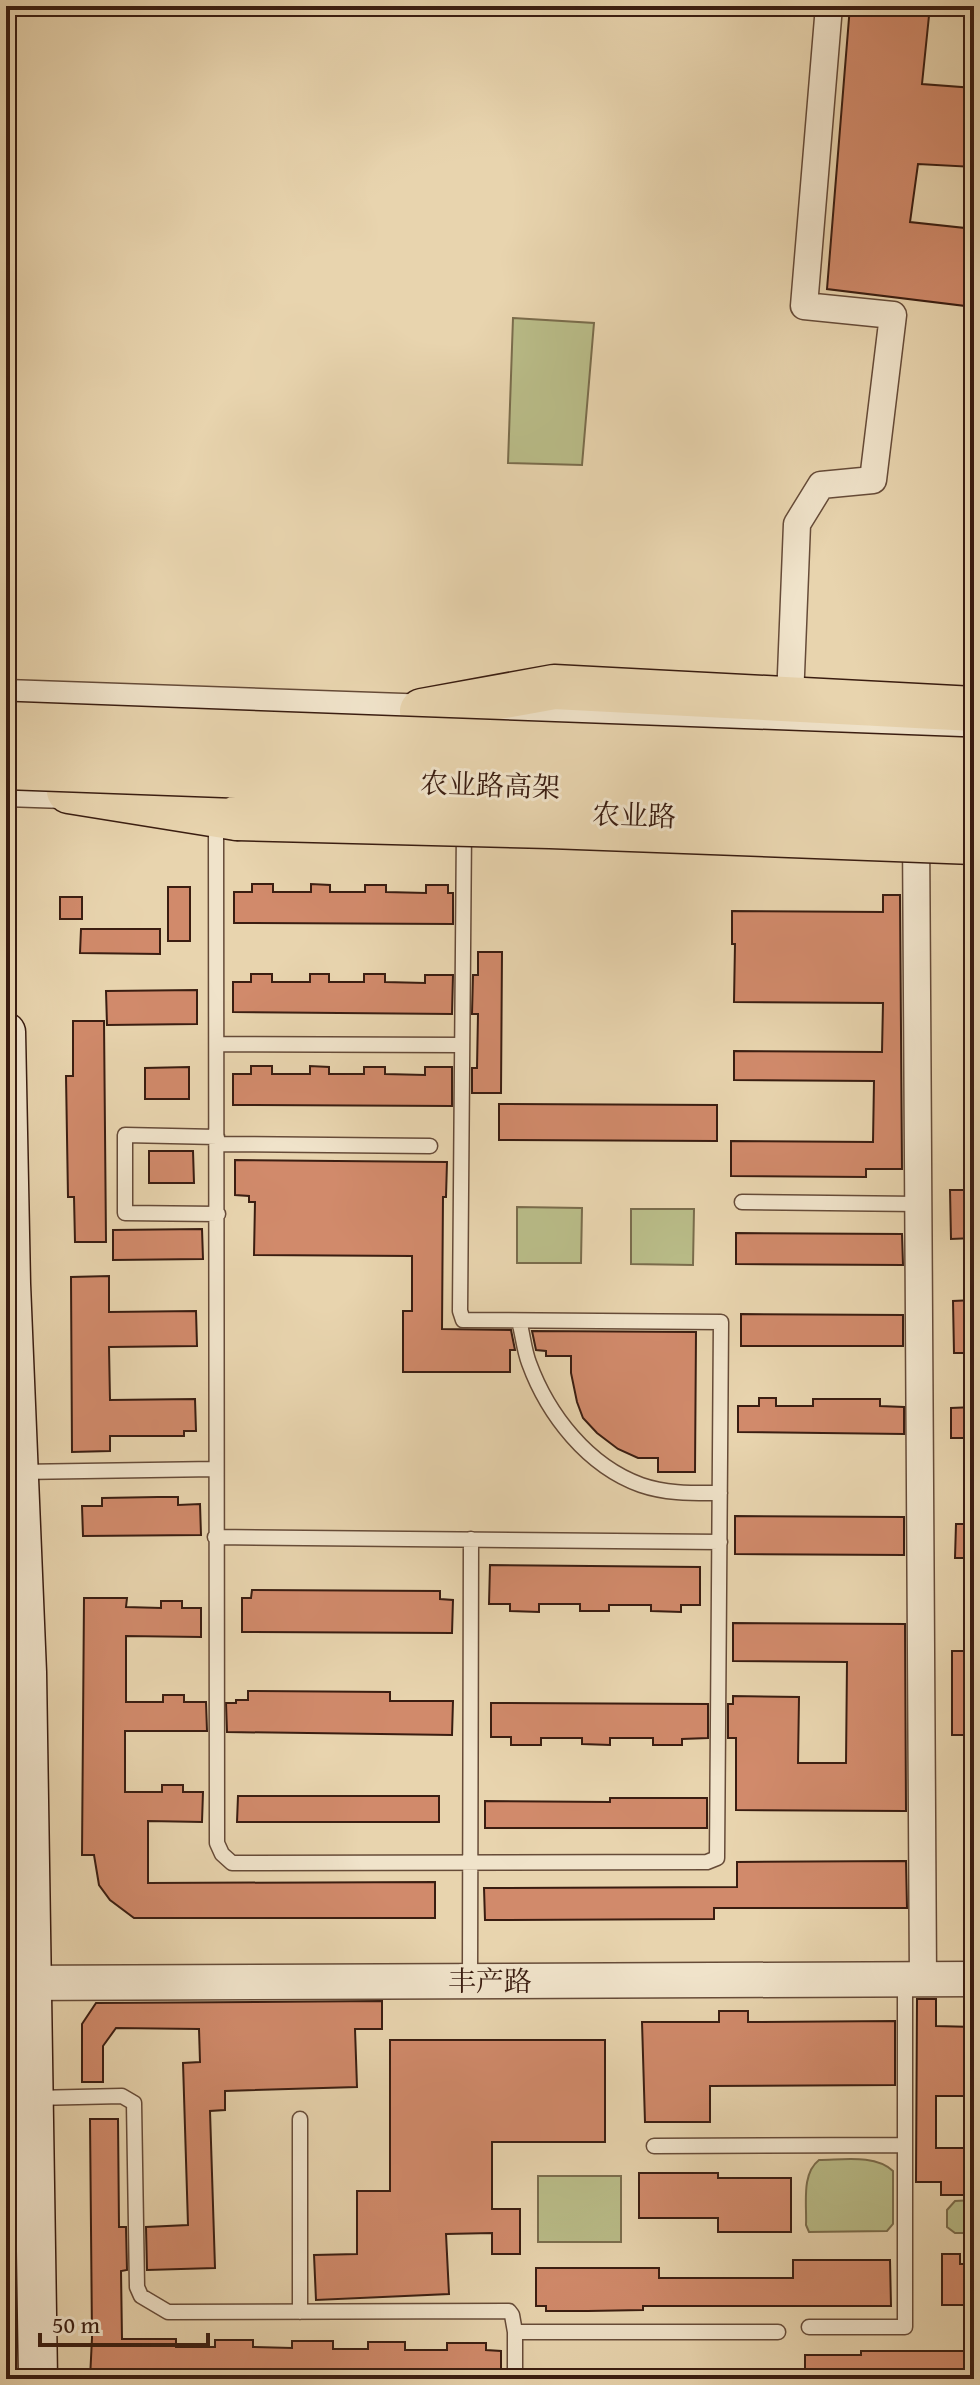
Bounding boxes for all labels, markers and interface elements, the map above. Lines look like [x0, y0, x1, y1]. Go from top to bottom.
street label: 农业路高架 [419, 762, 561, 807]
street label: 农业路 [591, 793, 677, 836]
street label: 丰产路 [448, 1960, 532, 2001]
scale bar [40, 2297, 208, 2347]
text: 50 m [52, 2307, 100, 2342]

